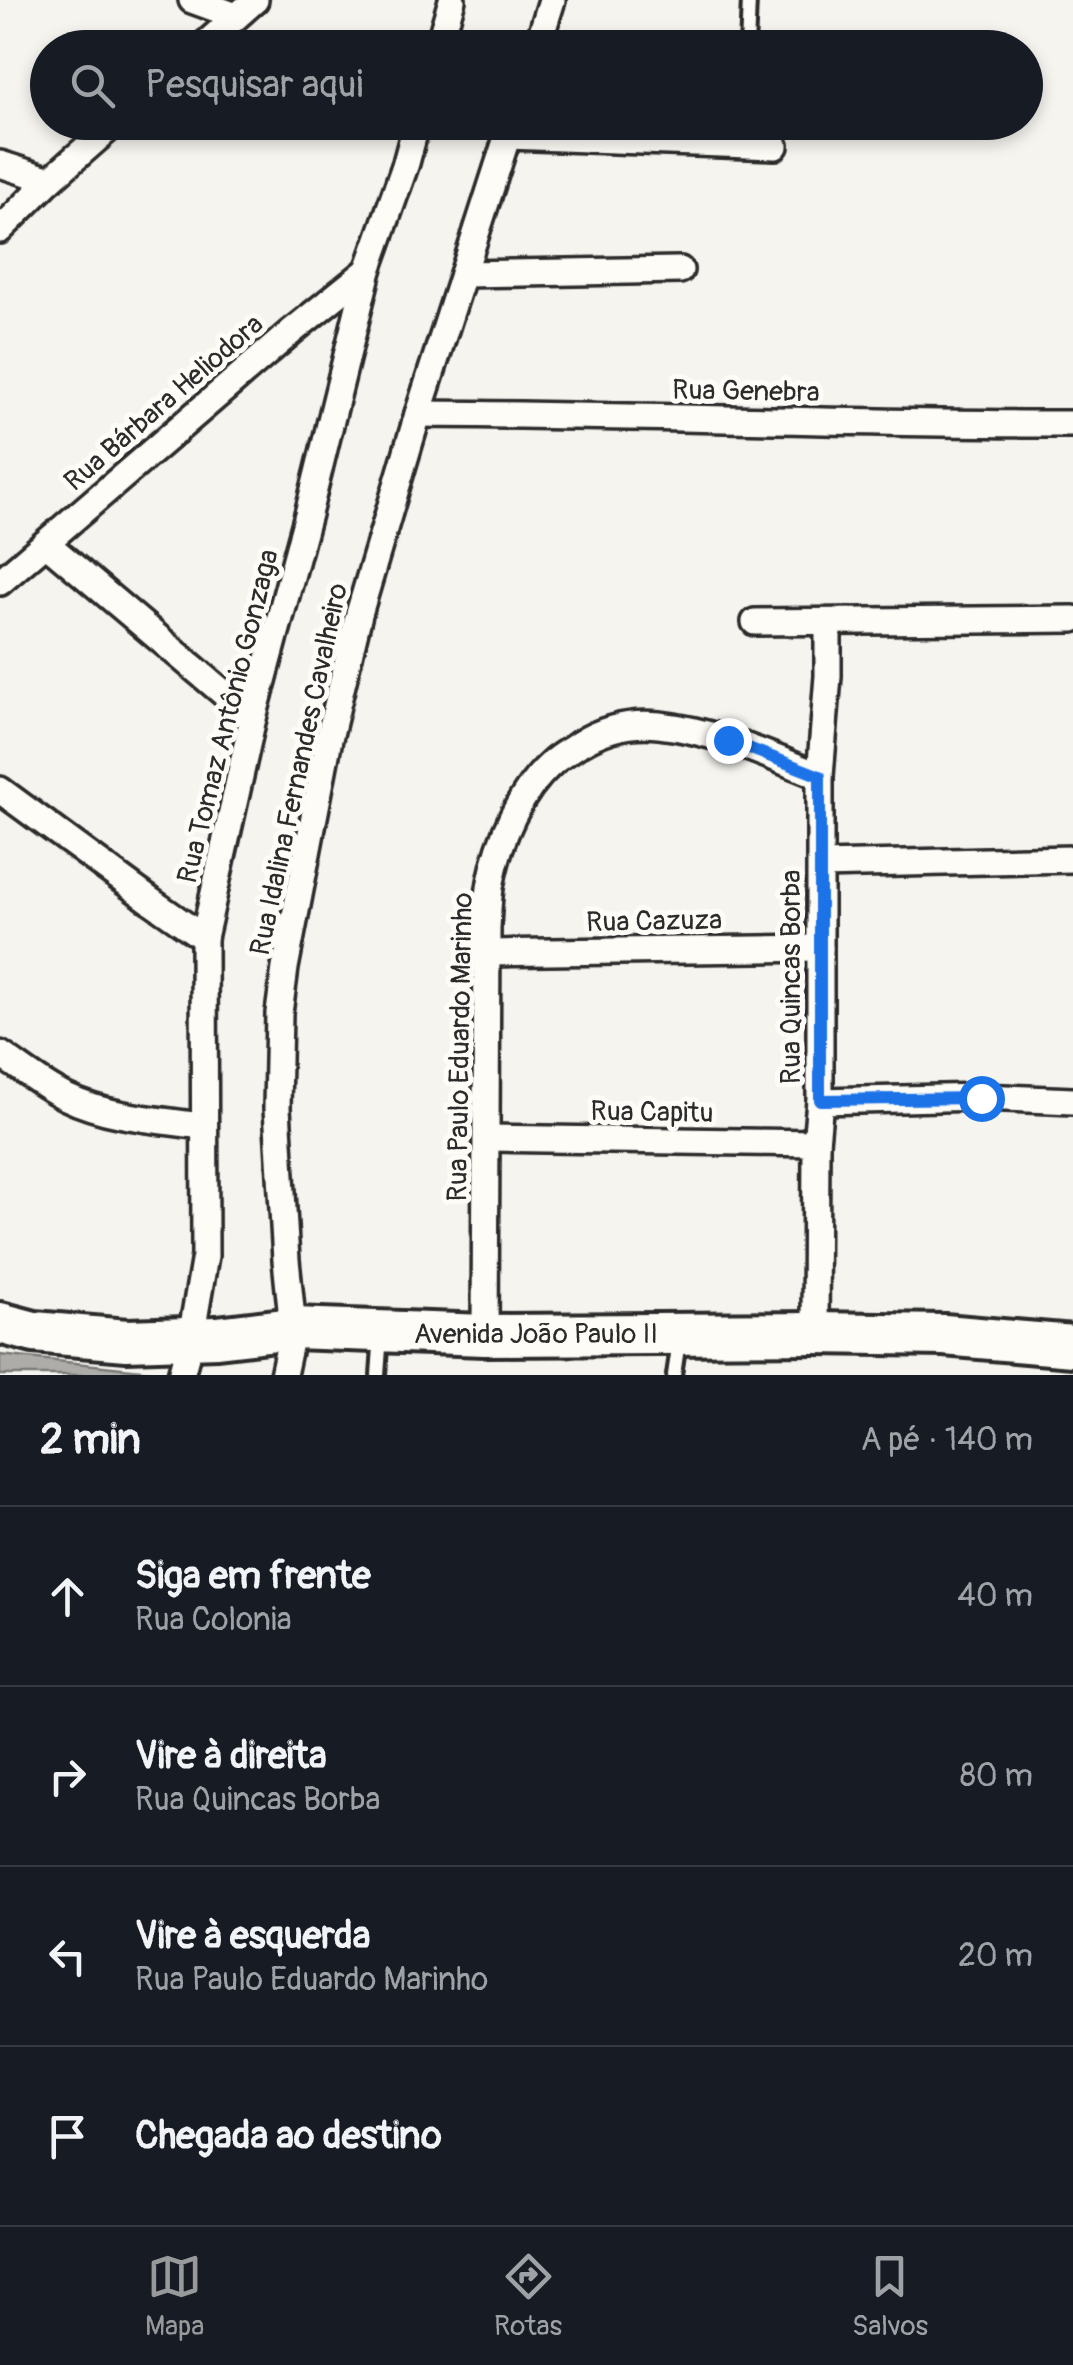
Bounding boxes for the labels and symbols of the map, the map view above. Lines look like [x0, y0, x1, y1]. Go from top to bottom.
street label: Rua Bárbara Heliodora [57, 307, 271, 499]
street label: Rua Genebra [672, 373, 820, 410]
street label: Rua Tomaz Antônio Gonzaga [170, 546, 287, 887]
street label: Rua Idalina Fernandes Cavalheiro [243, 580, 356, 959]
route end [706, 718, 752, 764]
street label: Rua Quincas Borba [774, 870, 809, 1084]
street label: Rua Paulo Eduardo Marinho [440, 892, 481, 1202]
street label: Rua Cazuza [586, 903, 722, 940]
route start [959, 1076, 1005, 1122]
street label: Rua Capitu [590, 1094, 714, 1131]
street label: Avenida João Paulo II [414, 1317, 658, 1352]

